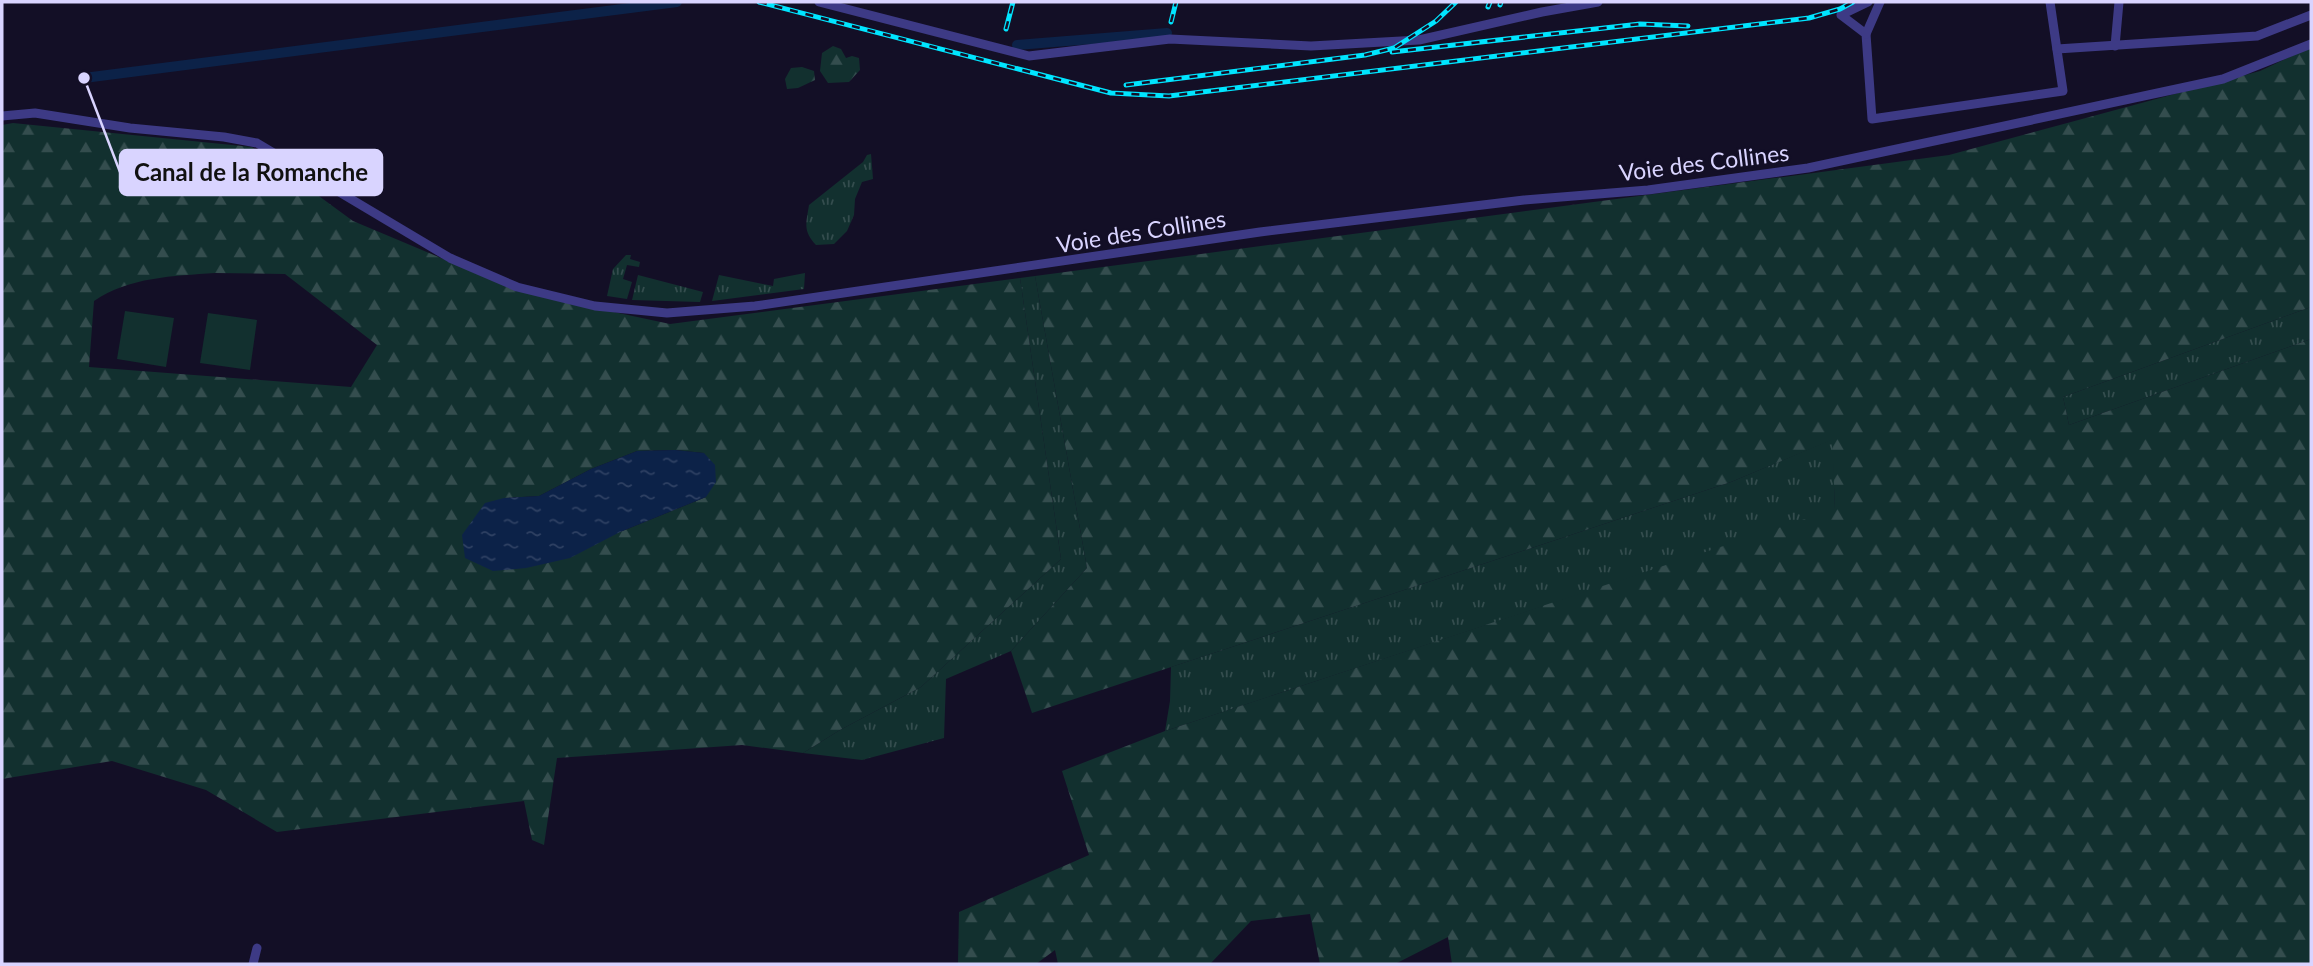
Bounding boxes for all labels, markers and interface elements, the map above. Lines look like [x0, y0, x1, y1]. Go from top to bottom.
street label: Voie des Collines [1618, 138, 1791, 186]
callout: Canal de la Romanche [120, 150, 382, 195]
text: Canal de la Romanche [134, 157, 368, 186]
street label: Voie des Collines [1054, 204, 1228, 258]

